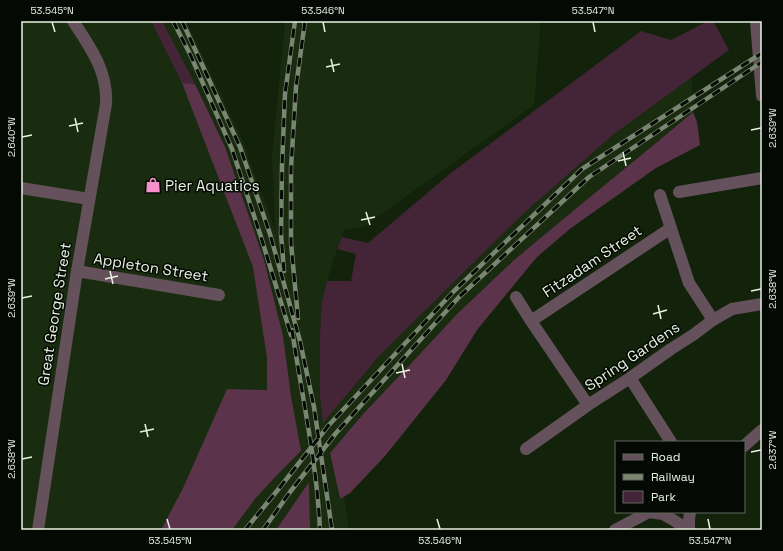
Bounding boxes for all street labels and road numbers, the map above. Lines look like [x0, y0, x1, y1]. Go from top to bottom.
street label: Fitzadam Street [539, 221, 645, 301]
street label: Great George Street [33, 241, 75, 387]
street label: Appleton Street [92, 249, 210, 285]
street label: Spring Gardens [581, 317, 683, 395]

